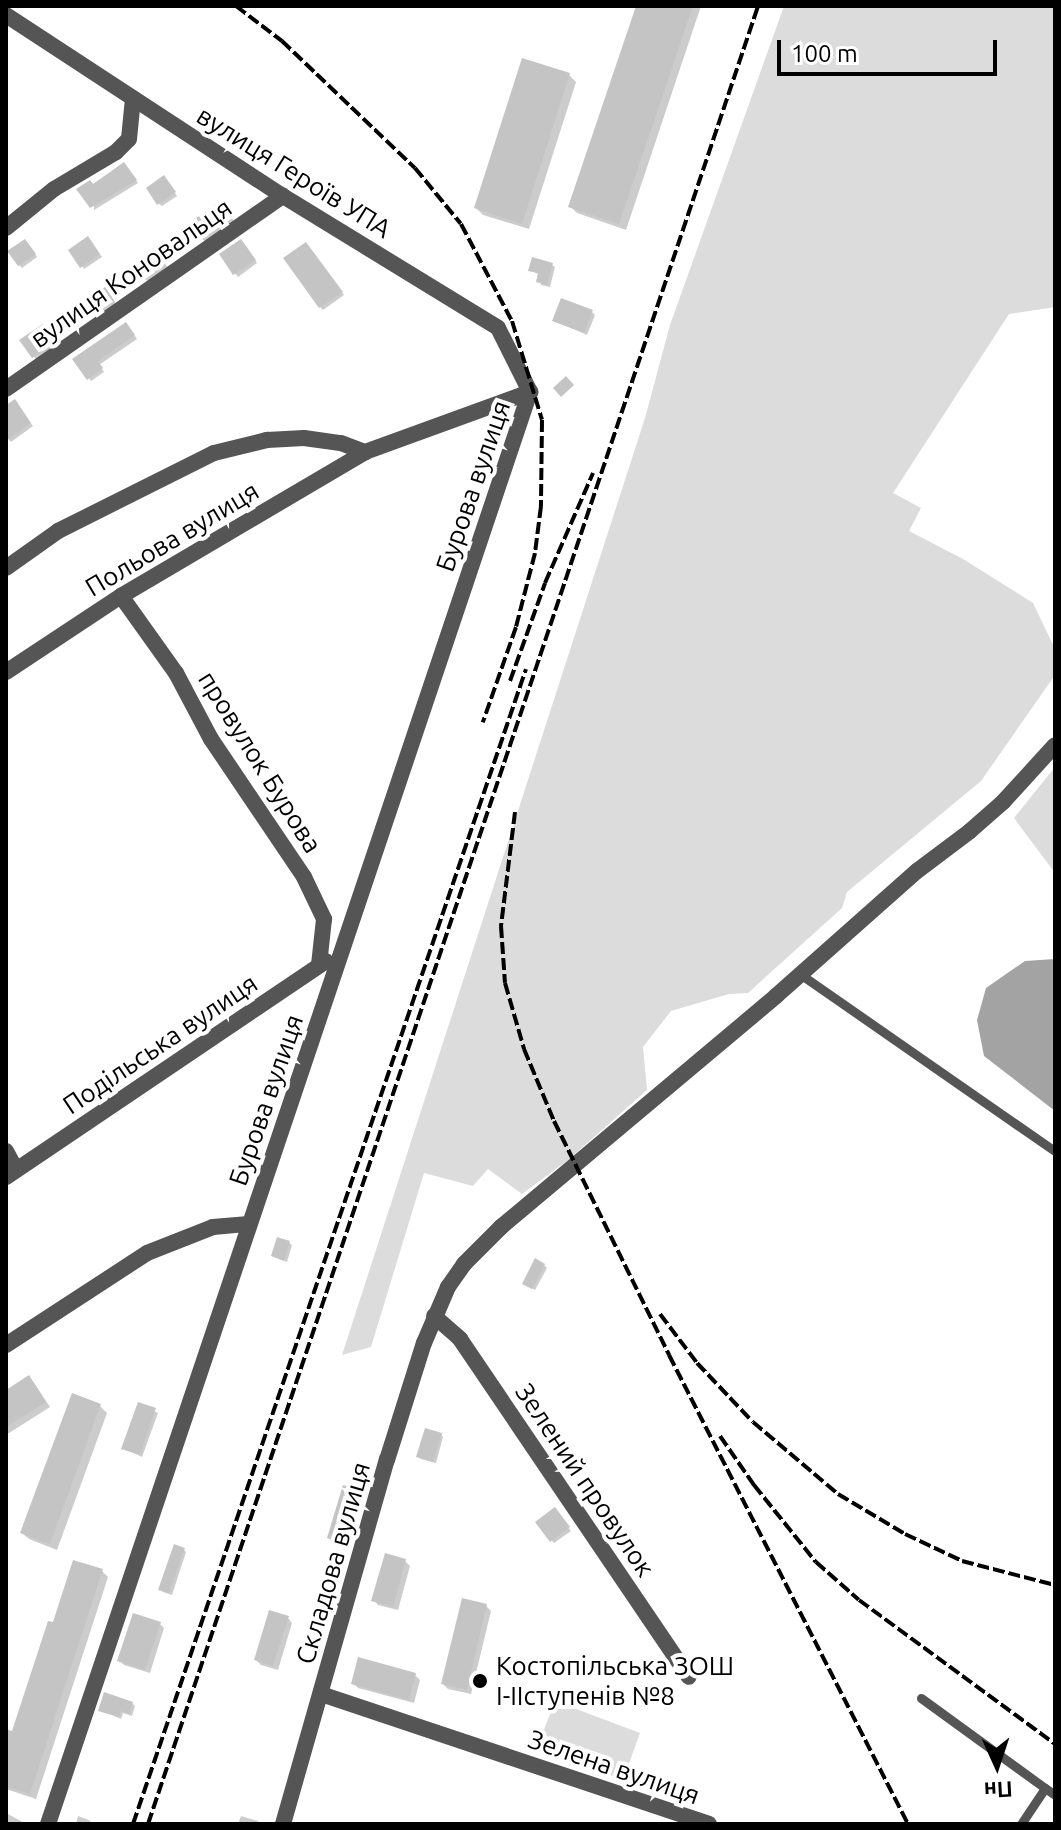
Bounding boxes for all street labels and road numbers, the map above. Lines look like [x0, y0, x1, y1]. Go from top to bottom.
street label: вулиця Героїв УПА [191, 100, 397, 244]
street label: вулиця Коновальця [24, 192, 238, 354]
street label: Бурова вулиця [429, 396, 517, 576]
street label: Польова вулиця [80, 475, 264, 603]
street label: провулок Бурова [192, 665, 328, 859]
street label: Подільська вулиця [57, 967, 263, 1121]
street label: Бурова вулиця [222, 1010, 310, 1190]
street label: Зелений провулок [509, 1378, 661, 1582]
street label: Складова вулиця [289, 1458, 377, 1668]
street label: Зелена вулиця [524, 1723, 704, 1811]

